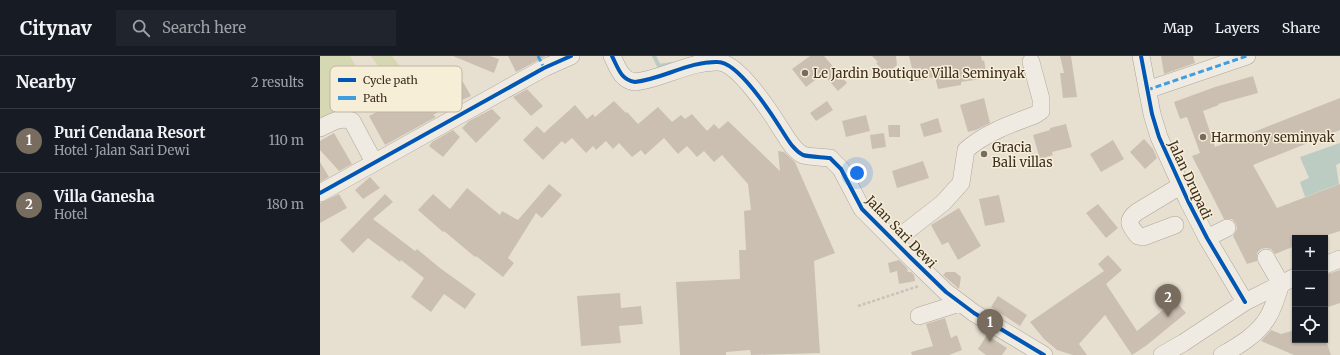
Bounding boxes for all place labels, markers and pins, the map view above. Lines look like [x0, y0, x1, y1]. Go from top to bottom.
place label: Le Jardin Boutique Villa Seminyak [813, 65, 1026, 82]
marker: Le Jardin Boutique Villa Seminyak [800, 68, 810, 78]
place label: Harmony seminyak [1211, 129, 1336, 146]
marker: Harmony seminyak [1198, 132, 1208, 142]
place label: Gracia Bali villas [992, 139, 1053, 171]
marker: Gracia Bali villas [979, 149, 989, 159]
pin: 2 [1155, 284, 1181, 317]
pin: 1 [977, 309, 1003, 342]

